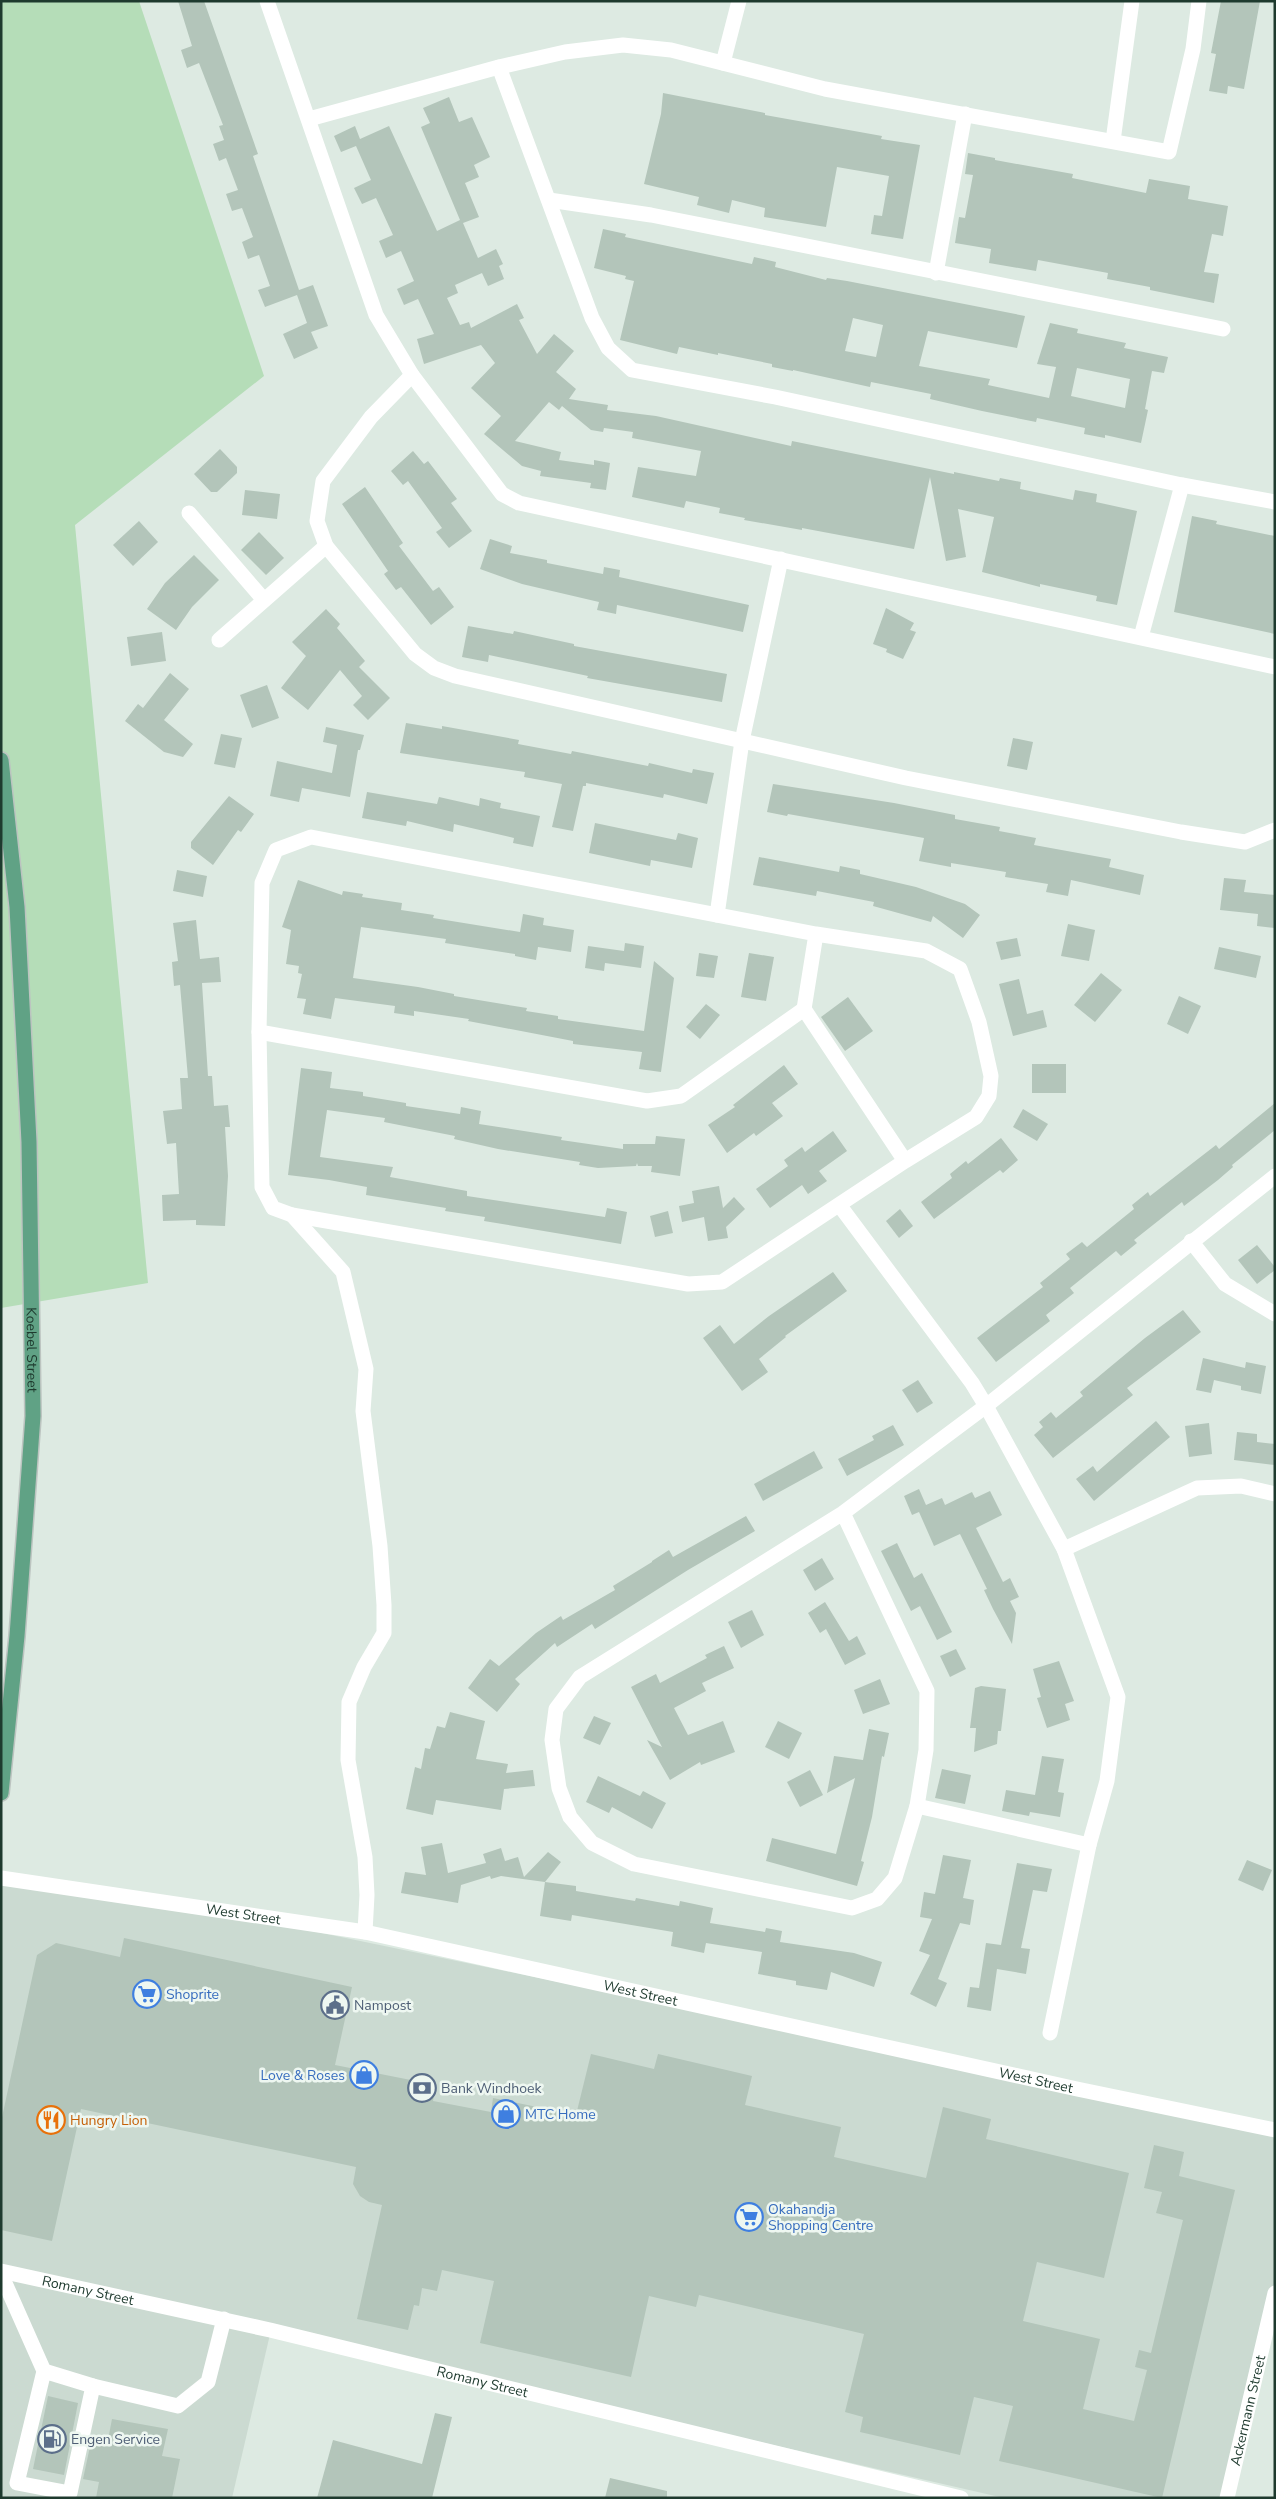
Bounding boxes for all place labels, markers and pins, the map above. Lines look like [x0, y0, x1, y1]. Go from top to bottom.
supermarket icon: Shoprite [132, 1979, 162, 2009]
place label: Shoprite [166, 1985, 219, 2004]
public building icon: Nampost [320, 1990, 350, 2020]
place label: Nampost [354, 1996, 411, 2015]
shop icon: Love & Roses [349, 2060, 379, 2090]
place label: Love & Roses [260, 2066, 345, 2085]
bank icon: Bank Windhoek [407, 2073, 437, 2103]
place label: Bank Windhoek [441, 2079, 542, 2098]
shop icon: MTC Home [491, 2099, 521, 2129]
restaurant icon: Hungry Lion [36, 2105, 66, 2135]
place label: MTC Home [525, 2105, 596, 2124]
place label: Hungry Lion [70, 2111, 147, 2130]
place label: Okahandja Shopping Centre [768, 2200, 873, 2235]
supermarket icon: Okahandja Shopping Centre [734, 2202, 764, 2232]
fuel station icon: Engen Service [37, 2424, 67, 2454]
place label: Engen Service [71, 2430, 160, 2449]

